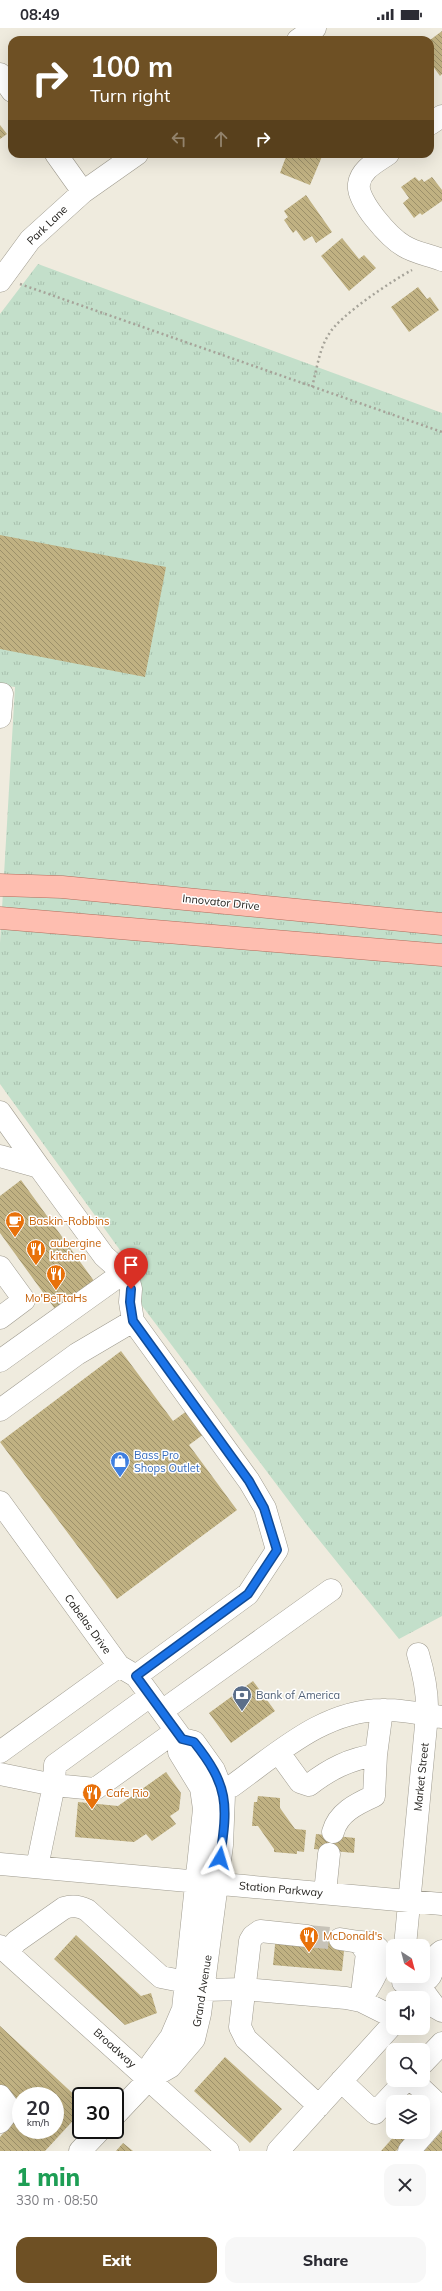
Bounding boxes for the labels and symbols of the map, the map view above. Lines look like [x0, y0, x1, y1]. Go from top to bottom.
street label: Park Lane [24, 202, 70, 248]
street label: Innovator Drive [182, 891, 260, 913]
cafe icon: Baskin-Robbins [4, 1210, 26, 1238]
place label: Baskin-Robbins [29, 1214, 109, 1228]
place label: aubergine kitchen [50, 1236, 101, 1263]
restaurant icon: aubergine kitchen [25, 1238, 47, 1266]
pin [114, 1248, 148, 1289]
restaurant icon: Mo'BeTtaHs [45, 1263, 67, 1291]
place label: Mo'BeTtaHs [25, 1291, 87, 1305]
place label: Bass Pro Shops Outlet [134, 1448, 200, 1475]
shop icon: Bass Pro Shops Outlet [109, 1450, 131, 1478]
street label: Cabelas Drive [62, 1591, 114, 1657]
bank icon: Bank of America [231, 1684, 253, 1712]
place label: Bank of America [256, 1688, 340, 1702]
street label: Market Street [410, 1742, 432, 1812]
restaurant icon: Cafe Rio [81, 1782, 103, 1810]
place label: Cafe Rio [106, 1786, 149, 1800]
position arrow [199, 1837, 241, 1879]
street label: Station Parkway [238, 1878, 324, 1900]
restaurant icon: McDonald's [298, 1925, 320, 1953]
place label: McDonald's [323, 1929, 383, 1943]
north arrow [386, 1939, 430, 1983]
street label: Grand Avenue [189, 1954, 215, 2028]
street label: Broadway [91, 2025, 139, 2071]
speed limit sign: 30 [72, 2087, 124, 2139]

